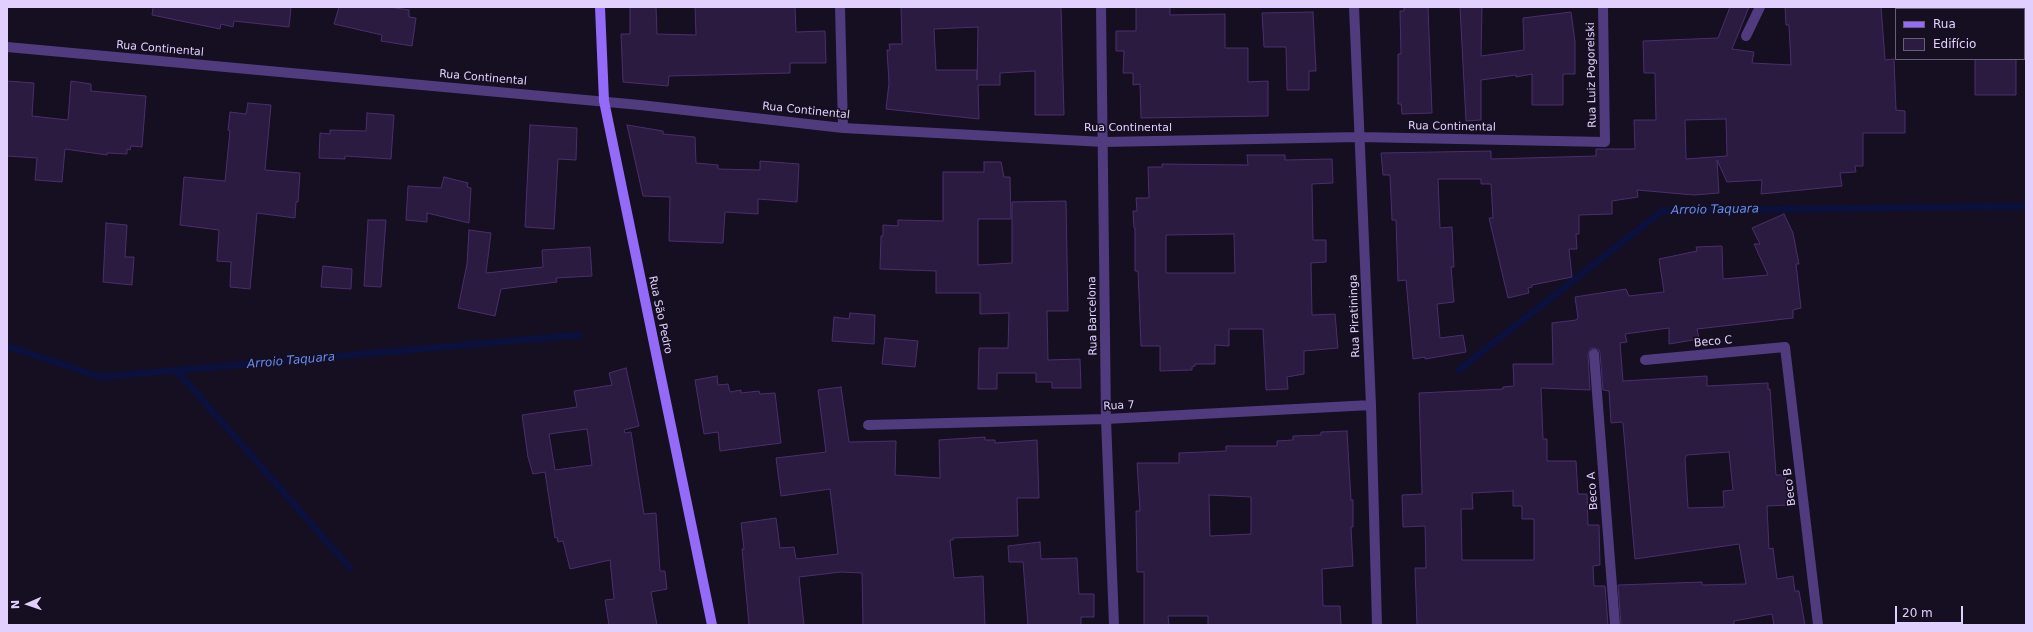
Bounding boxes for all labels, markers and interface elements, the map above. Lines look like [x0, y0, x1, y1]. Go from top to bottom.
legend [1895, 8, 2025, 60]
text: Rua [1933, 17, 1956, 31]
street label: Rua Luiz Pogorelski [1584, 22, 1600, 128]
text: Edifício [1933, 37, 1976, 51]
street label: Rua Continental [116, 39, 204, 59]
street label: Rua Continental [439, 68, 527, 88]
street label: Rua Continental [762, 100, 850, 122]
street label: Rua Continental [1408, 120, 1496, 134]
street label: Rua Continental [1084, 121, 1172, 135]
water label: Arroio Taquara [1671, 202, 1759, 218]
street label: Rua Piratininga [1347, 274, 1363, 358]
street label: Rua São Pedro [645, 275, 675, 355]
street label: Rua Barcelona [1086, 276, 1100, 356]
street label: Beco C [1693, 334, 1733, 350]
water label: Arroio Taquara [246, 350, 336, 372]
street label: Rua 7 [1103, 399, 1135, 413]
street label: Beco B [1781, 467, 1799, 507]
street label: Beco A [1585, 472, 1601, 510]
north arrow [8, 584, 48, 624]
scale bar [1897, 598, 1965, 624]
text: N [9, 600, 22, 609]
text: 20 m [1902, 606, 1933, 620]

